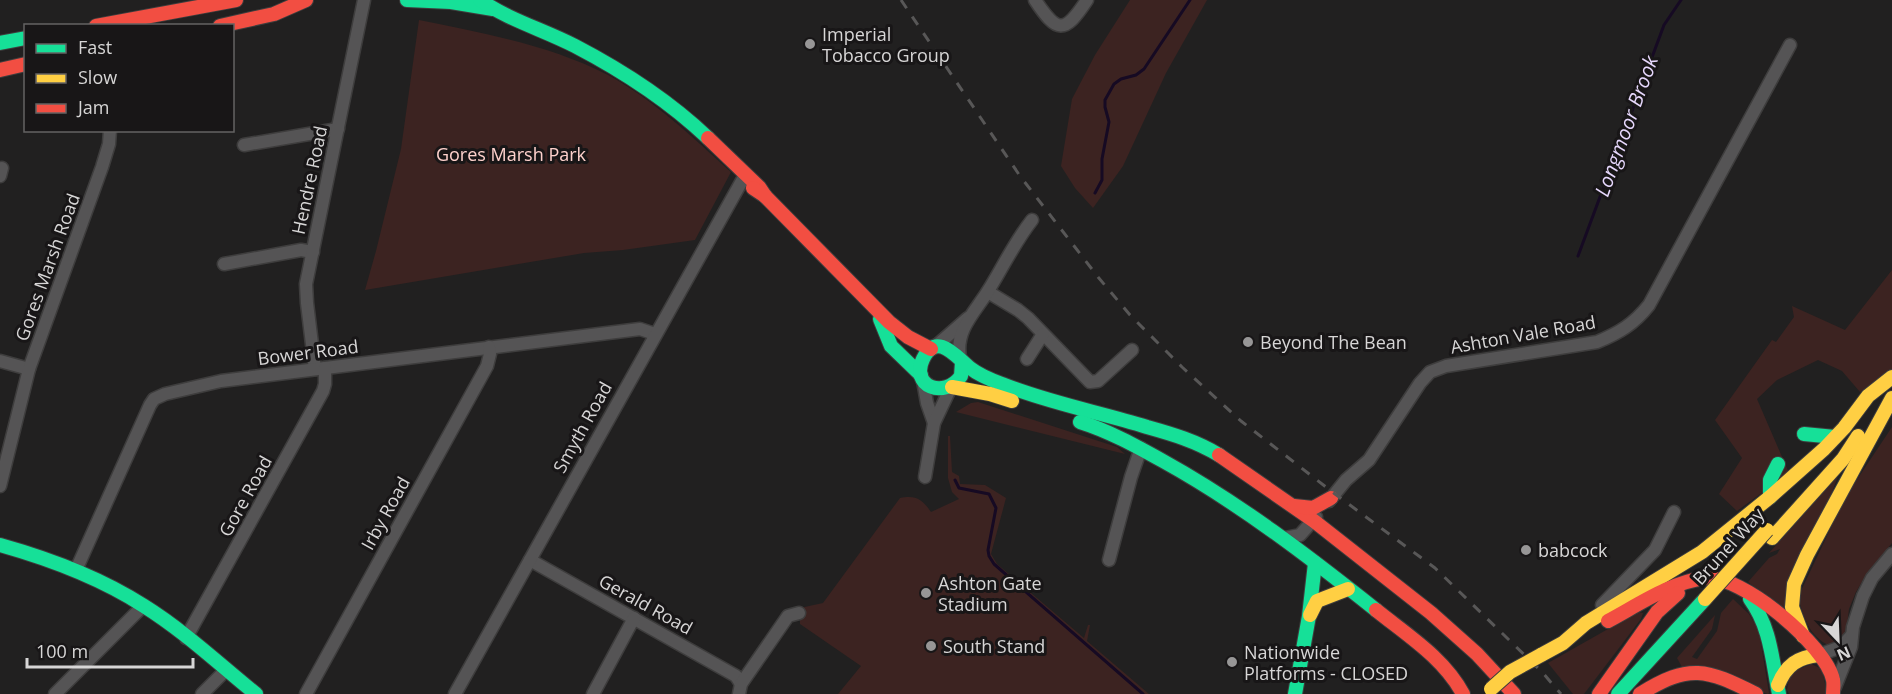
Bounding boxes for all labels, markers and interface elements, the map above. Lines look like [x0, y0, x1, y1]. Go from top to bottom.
place label: Imperial Tobacco Group [822, 22, 950, 67]
legend [24, 24, 234, 132]
text: Fast [78, 35, 112, 59]
marker: Imperial Tobacco Group [803, 37, 817, 51]
water label: Longmoor Brook [1588, 51, 1664, 200]
text: Slow [78, 65, 117, 89]
text: Jam [76, 95, 110, 119]
street label: Hendre Road [286, 123, 332, 237]
park label: Gores Marsh Park [436, 142, 587, 166]
street label: Gores Marsh Road [9, 190, 85, 344]
street label: Ashton Vale Road [1449, 309, 1597, 359]
place label: Beyond The Bean [1260, 330, 1407, 354]
street label: Bower Road [256, 334, 360, 370]
marker: Beyond The Bean [1241, 335, 1255, 349]
street label: Smyth Road [547, 377, 617, 477]
street label: Gore Road [213, 451, 277, 541]
street label: Irby Road [355, 472, 415, 554]
street label: Brunel Way [1687, 502, 1770, 590]
place label: babcock [1538, 538, 1608, 562]
marker: babcock [1519, 543, 1533, 557]
street label: Gerald Road [595, 568, 697, 640]
place label: Ashton Gate Stadium [938, 571, 1042, 616]
marker: Ashton Gate Stadium [919, 586, 933, 600]
north arrow [1808, 610, 1868, 670]
scale bar [27, 631, 194, 669]
place label: South Stand [943, 634, 1045, 658]
text: 100 m [36, 639, 88, 663]
marker: South Stand [924, 639, 938, 653]
place label: Nationwide Platforms - CLOSED [1244, 640, 1408, 685]
text: N [1834, 641, 1854, 666]
marker: Nationwide Platforms - CLOSED [1225, 655, 1239, 669]

